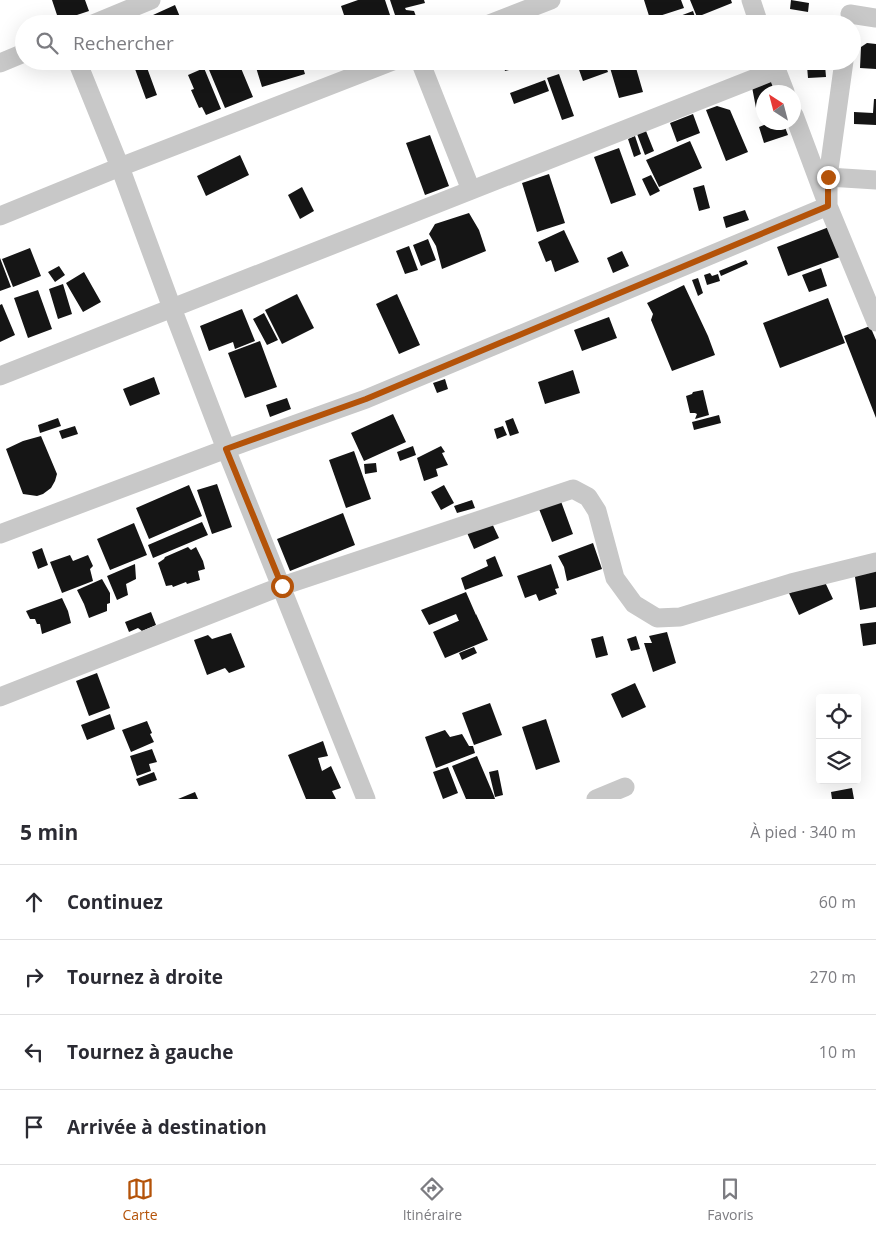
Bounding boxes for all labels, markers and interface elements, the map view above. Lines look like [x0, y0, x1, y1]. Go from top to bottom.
search box [15, 15, 861, 70]
icon: search [33, 29, 61, 57]
text: Rechercher [73, 30, 174, 56]
north arrow [756, 85, 801, 130]
route end [817, 166, 840, 189]
route start [271, 575, 294, 598]
map controls [816, 694, 861, 784]
button: locate [816, 694, 861, 739]
button: layers [816, 739, 861, 784]
text: 5 min [20, 818, 78, 846]
text: À pied · 340 m [750, 821, 856, 843]
icon: ahead [20, 888, 48, 916]
text: Continuez [67, 889, 163, 915]
text: 60 m [819, 891, 856, 913]
icon: right [20, 963, 48, 991]
text: Tournez à droite [67, 964, 223, 990]
text: 270 m [810, 966, 856, 988]
icon: left [20, 1038, 48, 1066]
text: Tournez à gauche [67, 1039, 233, 1065]
text: 10 m [819, 1041, 856, 1063]
icon: arrive [20, 1113, 48, 1141]
text: Arrivée à destination [67, 1114, 267, 1140]
tab: Carte [122, 1175, 158, 1224]
tab: Itinéraire [403, 1175, 462, 1224]
tab: Favoris [707, 1175, 753, 1224]

